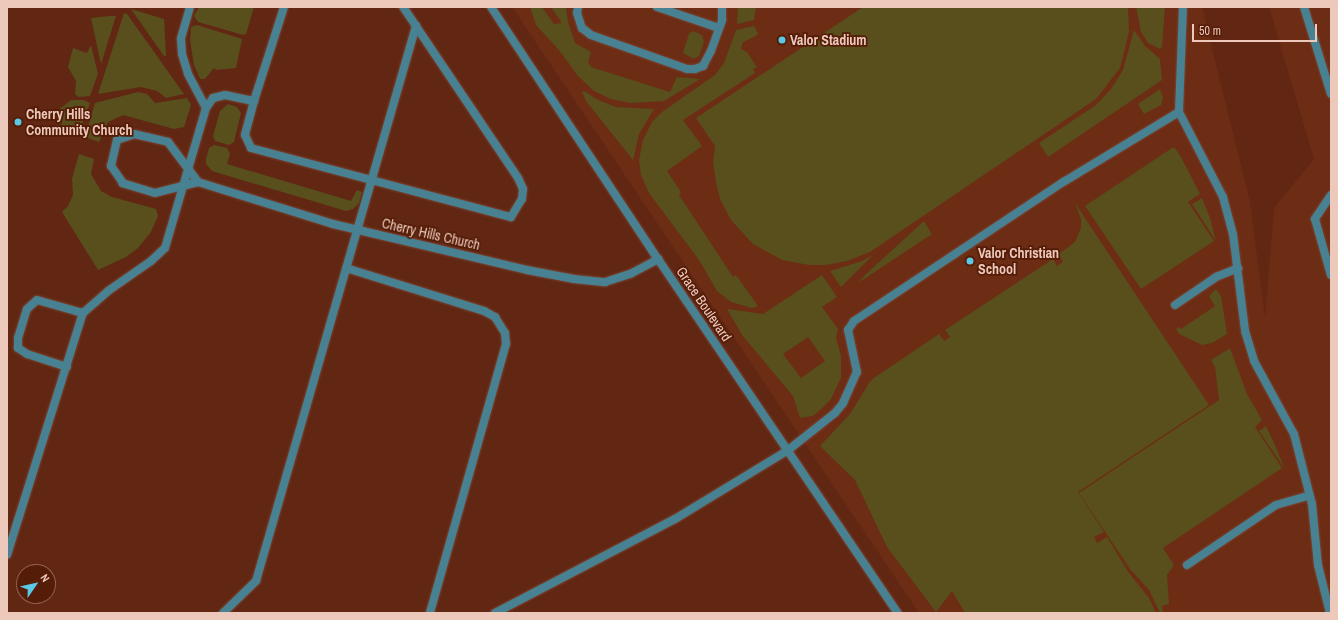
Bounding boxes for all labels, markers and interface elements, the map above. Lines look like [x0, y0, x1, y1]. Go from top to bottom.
scale bar [1194, 16, 1319, 42]
text: 50 m [1199, 23, 1221, 39]
place label: Valor Stadium [790, 32, 867, 48]
marker: Valor Stadium [777, 35, 787, 45]
place label: Cherry Hills Community Church [26, 106, 133, 138]
marker: Cherry Hills Community Church [13, 117, 23, 127]
street label: Cherry Hills Church [380, 215, 482, 253]
place label: Valor Christian School [978, 245, 1059, 278]
marker: Valor Christian School [965, 256, 975, 266]
street label: Grace Boulevard [673, 264, 735, 344]
north arrow [16, 564, 56, 604]
text: N [37, 571, 53, 584]

